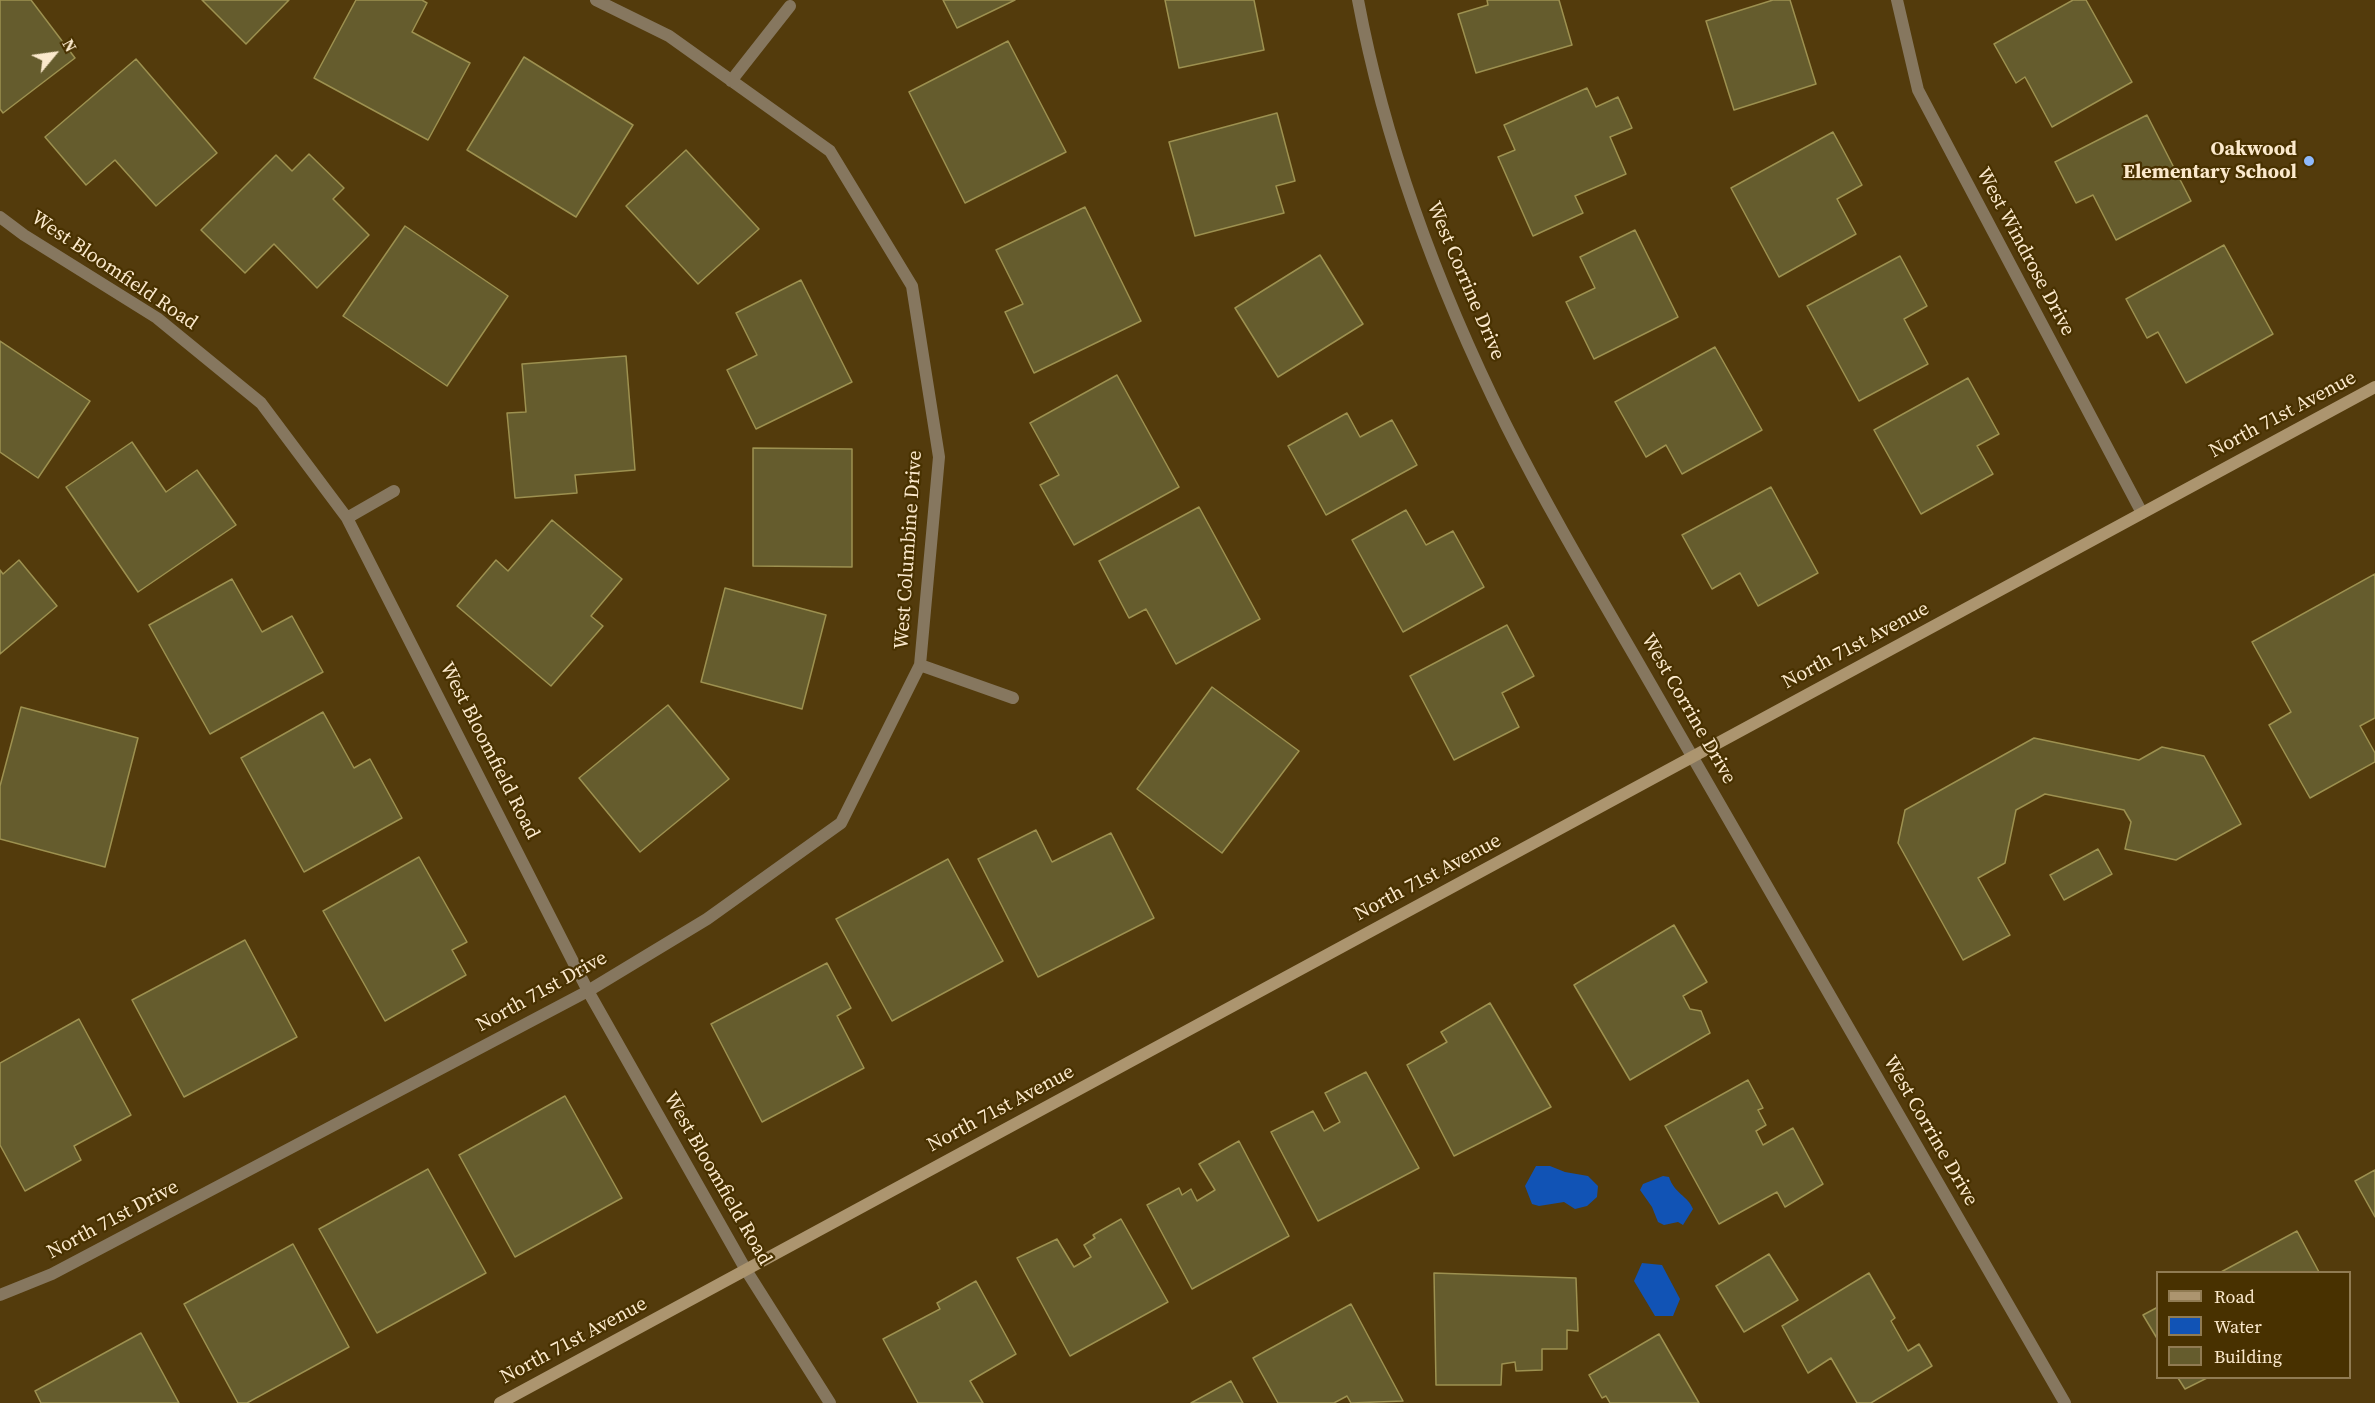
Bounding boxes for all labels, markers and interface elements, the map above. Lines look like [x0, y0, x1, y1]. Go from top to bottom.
north arrow [24, 24, 84, 84]
text: N [57, 35, 82, 56]
place label: Oakwood Elementary School [2123, 138, 2297, 185]
marker: Oakwood Elementary School [2302, 154, 2316, 168]
street label: West Windrose Drive [1970, 164, 2080, 340]
street label: West Corrine Drive [1421, 198, 1509, 364]
street label: West Bloomfield Road [26, 206, 202, 336]
street label: North 71st Avenue [2205, 366, 2361, 464]
street label: West Columbine Drive [890, 450, 928, 650]
street label: North 71st Avenue [1778, 597, 1934, 695]
street label: West Corrine Drive [1635, 630, 1741, 788]
street label: West Bloomfield Road [434, 658, 544, 844]
street label: North 71st Avenue [1350, 829, 1506, 927]
street label: North 71st Drive [473, 946, 611, 1038]
street label: West Corrine Drive [1877, 1052, 1983, 1210]
street label: North 71st Avenue [923, 1060, 1079, 1158]
street label: West Bloomfield Road [658, 1088, 776, 1270]
street label: North 71st Drive [43, 1175, 183, 1265]
legend [2156, 1271, 2351, 1379]
text: Road [2214, 1284, 2255, 1309]
street label: North 71st Avenue [496, 1292, 652, 1390]
text: Water [2214, 1314, 2262, 1339]
text: Building [2214, 1344, 2282, 1369]

